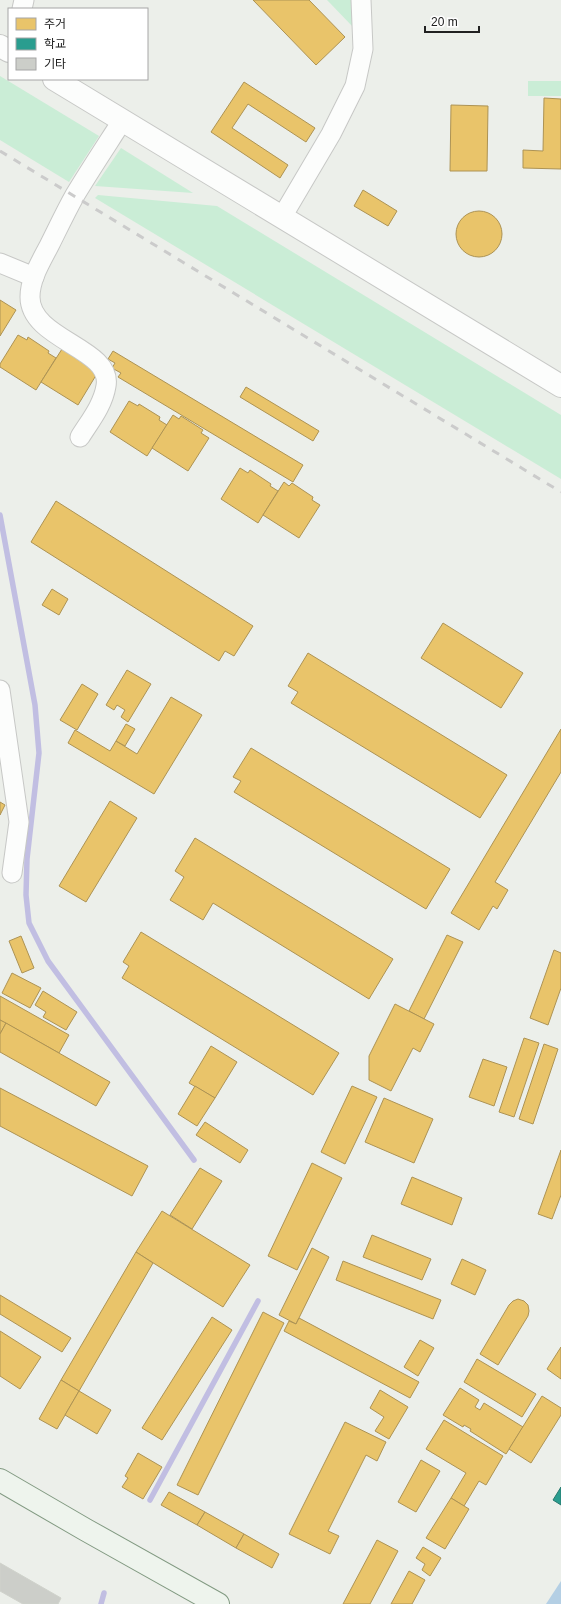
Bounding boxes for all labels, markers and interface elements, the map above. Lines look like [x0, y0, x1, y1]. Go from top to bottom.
legend [8, 8, 148, 80]
scale bar [425, 8, 479, 34]
text: 20 m [431, 15, 458, 29]
text: 주거 [44, 17, 66, 31]
text: 학교 [44, 37, 66, 51]
text: 기타 [44, 57, 66, 71]

